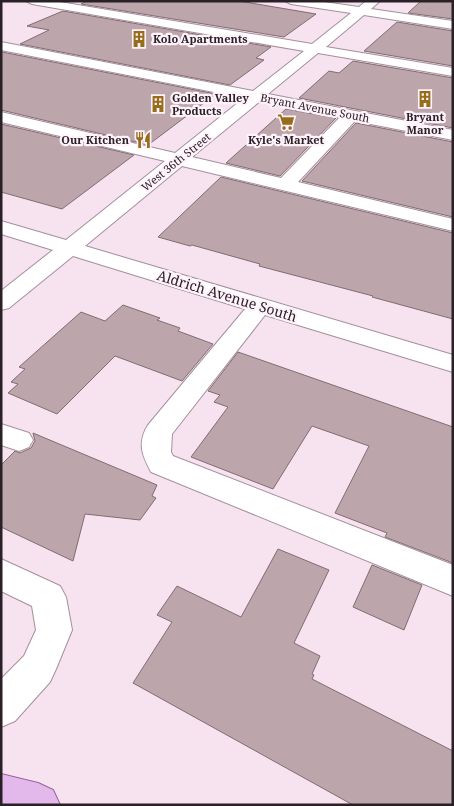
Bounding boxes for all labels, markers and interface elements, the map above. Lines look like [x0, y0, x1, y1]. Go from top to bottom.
building icon: Kolo Apartments [129, 29, 149, 49]
place label: Kolo Apartments [153, 31, 248, 46]
building icon: Bryant Manor [415, 89, 435, 109]
place label: Golden Valley Products [172, 90, 249, 118]
street label: Bryant Avenue South [259, 90, 371, 125]
building icon: Golden Valley Products [148, 94, 168, 114]
place label: Bryant Manor [406, 109, 444, 137]
supermarket icon: Kyle's Market [276, 112, 296, 132]
street label: West 36th Street [138, 129, 214, 194]
restaurant icon: Our Kitchen [133, 130, 153, 150]
place label: Our Kitchen [61, 132, 130, 147]
place label: Kyle's Market [248, 132, 325, 147]
street label: Aldrich Avenue South [155, 265, 300, 326]

